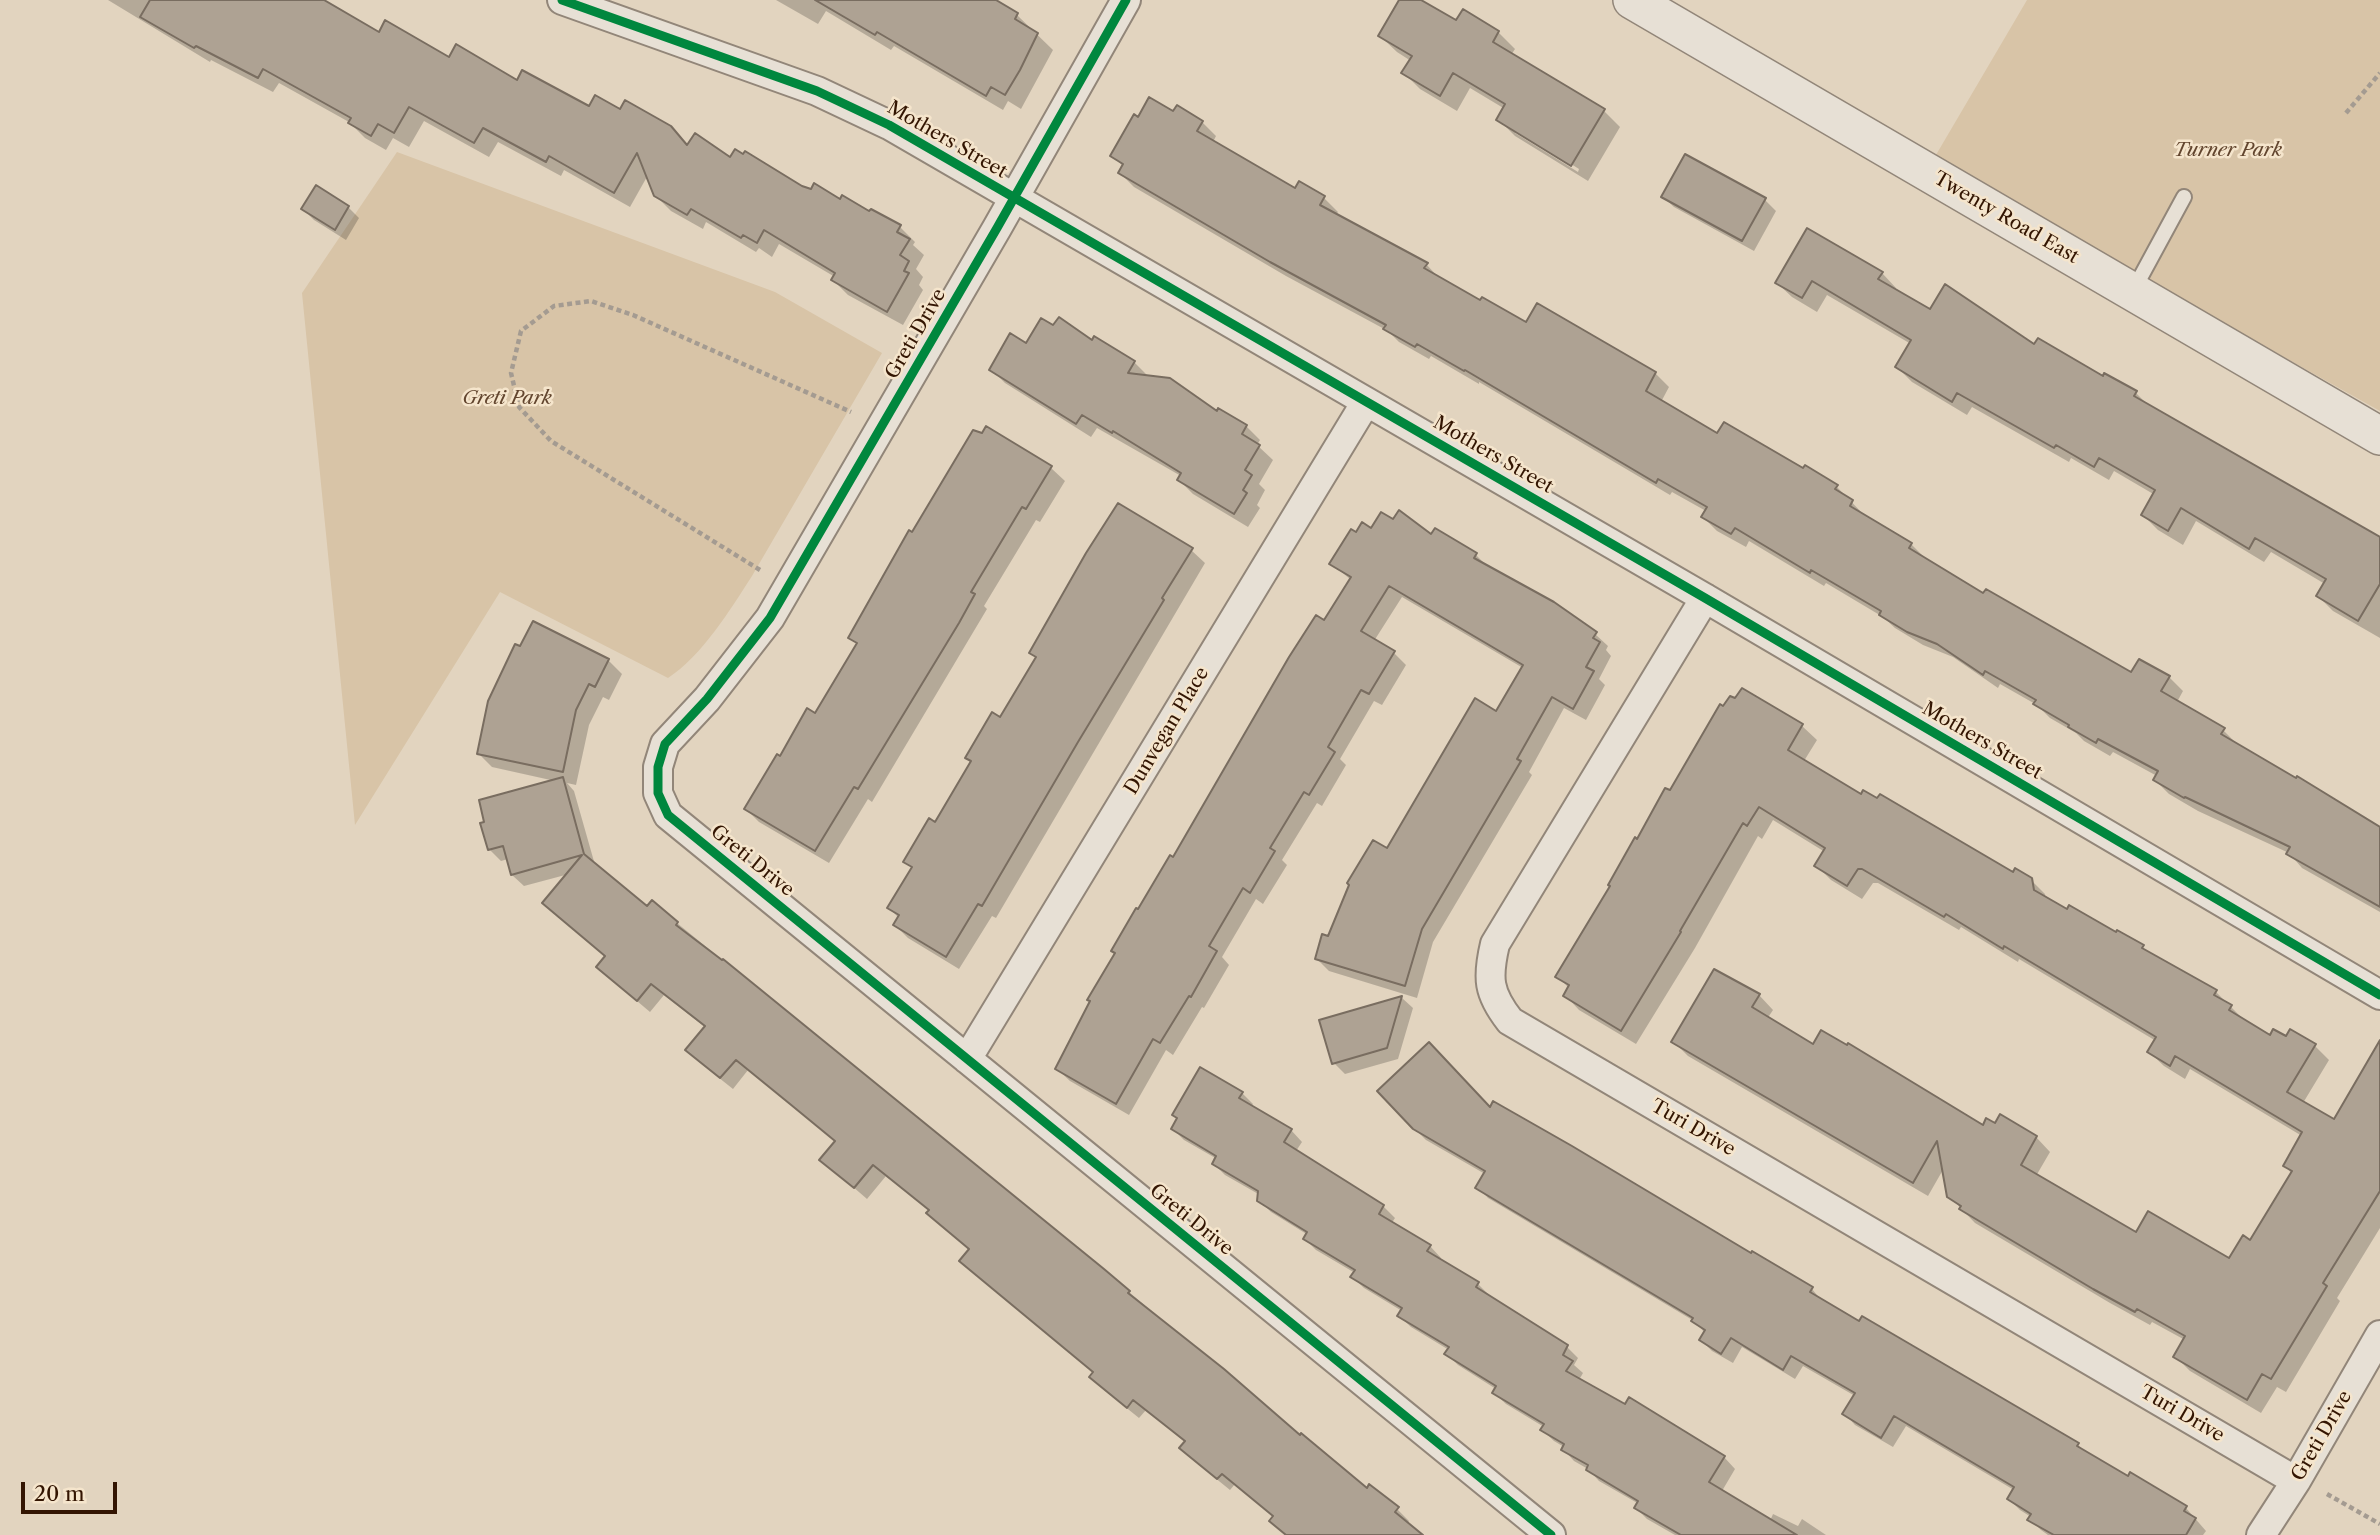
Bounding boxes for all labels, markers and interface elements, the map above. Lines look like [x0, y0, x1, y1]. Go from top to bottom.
street label: Mothers Street [883, 96, 1011, 184]
park label: Turner Park [2174, 140, 2282, 162]
street label: Twenty Road East [1929, 167, 2083, 269]
street label: Greti Drive [881, 285, 951, 383]
park label: Greti Park [462, 388, 552, 410]
street label: Mothers Street [1429, 411, 1557, 499]
street label: Dunvegan Place [1120, 663, 1214, 799]
street label: Mothers Street [1918, 697, 2046, 785]
street label: Greti Drive [706, 820, 798, 902]
street label: Turi Drive [1647, 1095, 1739, 1161]
street label: Greti Drive [1145, 1179, 1237, 1261]
street label: Turi Drive [2136, 1381, 2228, 1447]
street label: Greti Drive [2287, 1387, 2357, 1485]
scale bar [24, 1468, 121, 1512]
text: 20 m [34, 1481, 85, 1506]

